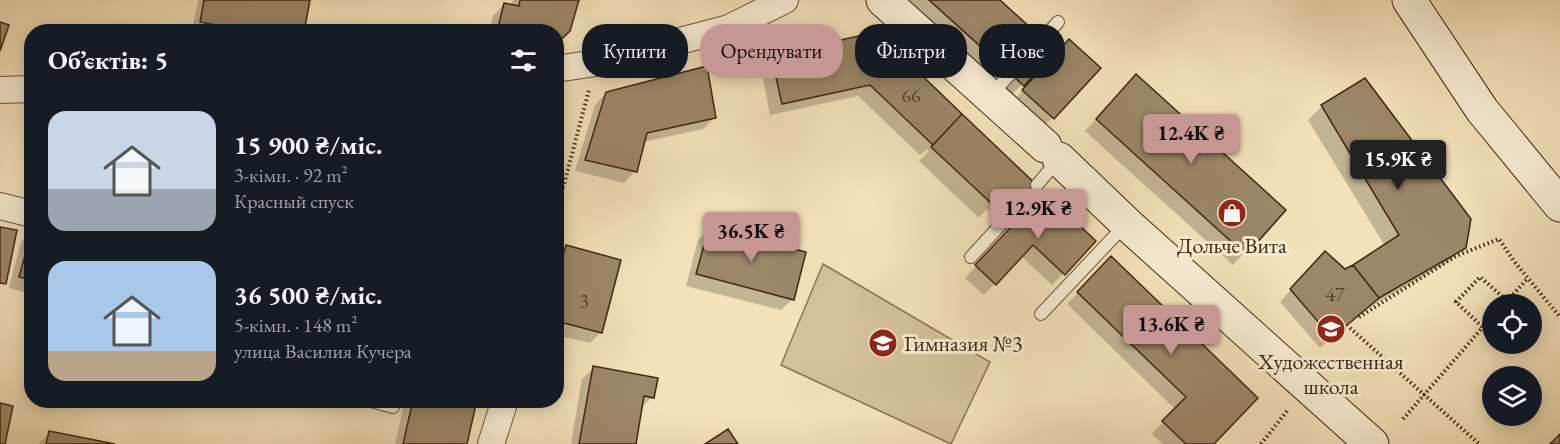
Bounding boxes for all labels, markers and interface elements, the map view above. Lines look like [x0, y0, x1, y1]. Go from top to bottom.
chip: Купити [582, 24, 688, 78]
chip: Орендувати [700, 24, 843, 78]
chip: Фільтри [855, 24, 967, 78]
chip: Нове [979, 24, 1065, 78]
text: Об’єктів: 5 [48, 43, 168, 77]
icon: filters [507, 44, 540, 77]
house number: 66 [901, 82, 921, 108]
pin: 12.4K ₴ [1136, 114, 1246, 165]
text: 12.4K ₴ [1157, 120, 1225, 146]
text: 15 900 ₴/міс. [234, 128, 382, 162]
icon: home [96, 135, 168, 207]
pin: 15.9K ₴ [1343, 140, 1453, 191]
text: 15.9K ₴ [1364, 146, 1432, 172]
text: 3-кімн. · 92 m² [234, 162, 348, 188]
text: Красный спуск [234, 188, 354, 214]
pin: 12.9K ₴ [983, 189, 1093, 240]
text: 12.9K ₴ [1004, 195, 1072, 221]
shop icon: Дольче Вита [1216, 197, 1248, 229]
pin: 36.5K ₴ [696, 212, 806, 263]
text: 36.5K ₴ [717, 218, 785, 244]
place label: Дольче Вита [1177, 231, 1287, 260]
text: 36 500 ₴/міс. [234, 278, 382, 312]
house number: 47 [1325, 281, 1345, 307]
icon: home [96, 285, 168, 357]
house number: 3 [579, 288, 589, 314]
map controls [1482, 294, 1542, 426]
button: locate [1482, 294, 1542, 354]
pin: 13.6K ₴ [1116, 305, 1226, 356]
text: 13.6K ₴ [1137, 311, 1205, 337]
text: 5-кімн. · 148 m² [234, 312, 357, 338]
school or university icon: Художественная школа [1315, 313, 1347, 345]
school or university icon: Гимназия №3 [867, 327, 899, 359]
place label: Гимназия №3 [904, 329, 1022, 358]
text: улица Василия Кучера [234, 338, 412, 364]
place label: Художественная школа [1257, 347, 1404, 401]
button: layers [1482, 366, 1542, 426]

